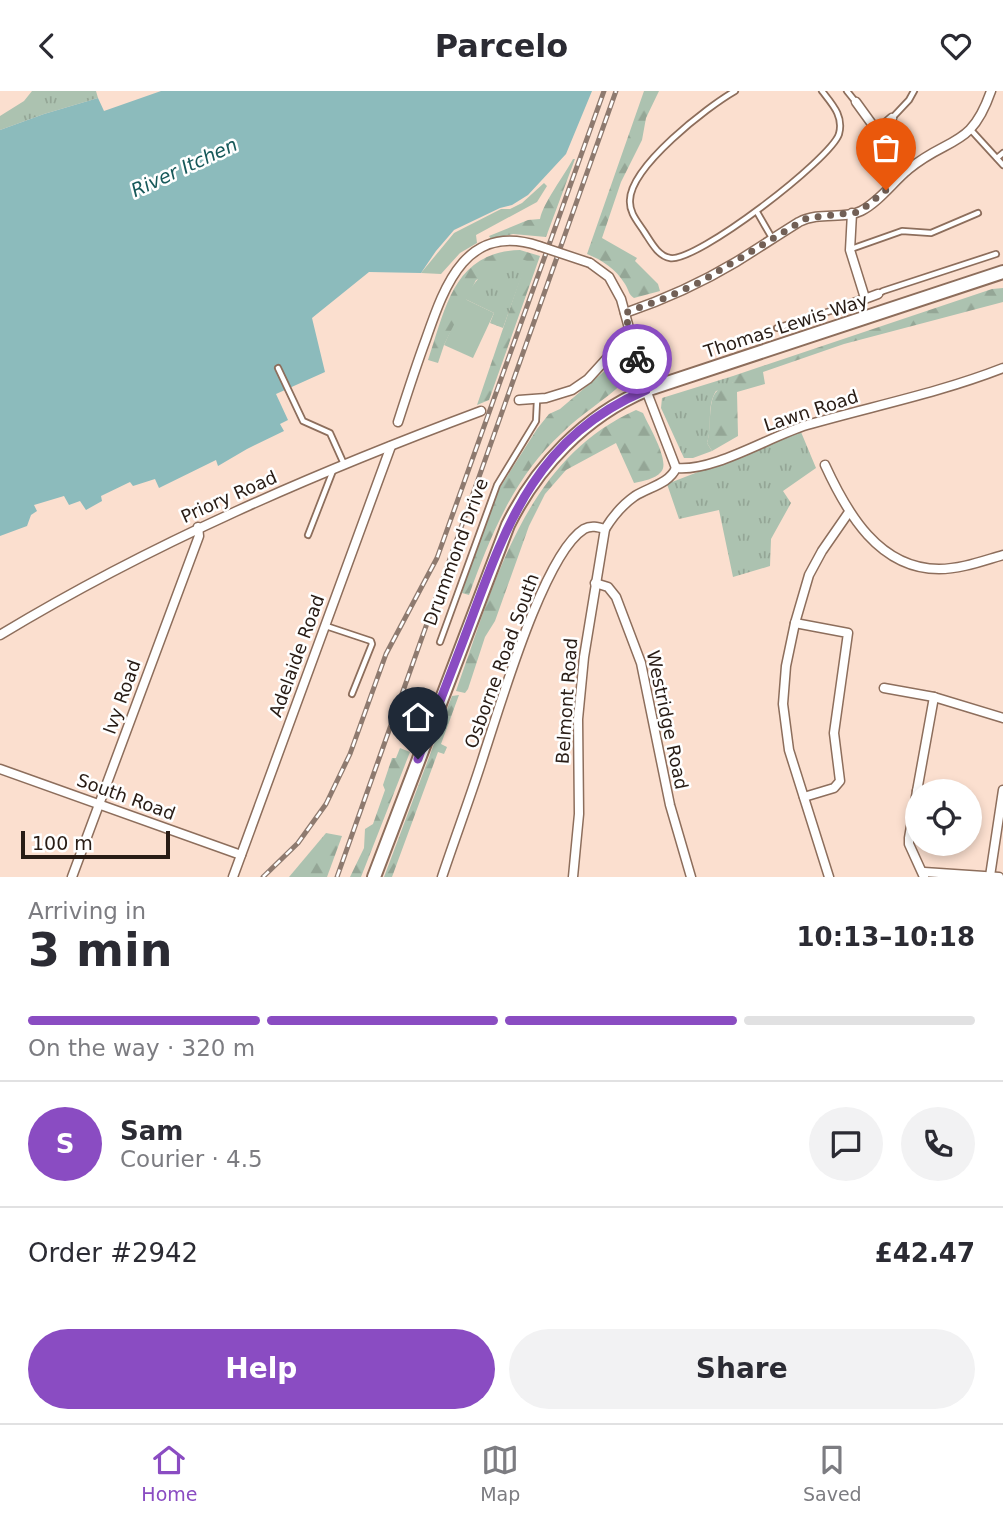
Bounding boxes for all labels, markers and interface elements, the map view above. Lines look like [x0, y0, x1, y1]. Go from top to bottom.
icon: back [28, 27, 66, 65]
text: Parcelo [435, 27, 568, 65]
icon: heart [937, 27, 975, 65]
pin [856, 118, 916, 190]
icon: bag [867, 129, 905, 167]
water label: River Itchen [127, 133, 241, 201]
street label: Thomas Lewis Way [700, 289, 871, 362]
courier [602, 324, 672, 394]
icon: bike [618, 340, 656, 378]
street label: Lawn Road [761, 385, 861, 436]
street label: Priory Road [178, 466, 280, 527]
street label: Drummond Drive [419, 475, 492, 628]
street label: Osborne Road South [460, 571, 543, 751]
street label: Adelaide Road [265, 592, 328, 720]
street label: Belmont Road [552, 637, 581, 765]
street label: Westridge Road [643, 649, 692, 791]
street label: Ivy Road [98, 657, 145, 737]
pin [388, 687, 448, 759]
icon: home [399, 698, 437, 736]
street label: South Road [74, 769, 178, 824]
map controls [905, 779, 982, 856]
button: locate [905, 779, 982, 856]
scale bar [21, 828, 170, 860]
text: 100 m [32, 832, 93, 854]
text: Arriving in [28, 898, 146, 924]
text: 10:13–10:18 [796, 922, 975, 952]
text: 3 min [28, 923, 172, 977]
text: On the way · 320 m [28, 1035, 255, 1061]
button: chat [809, 1107, 883, 1181]
button: phone [901, 1107, 975, 1181]
text: Sam [120, 1116, 183, 1146]
text: S [56, 1129, 74, 1159]
text: Courier · 4.5 [120, 1146, 263, 1172]
text: Order #2942 [28, 1238, 198, 1268]
text: £42.47 [875, 1238, 975, 1268]
button: Help [28, 1329, 495, 1409]
button: Share [509, 1329, 975, 1409]
tab: Home [141, 1441, 197, 1505]
tab: Map [480, 1441, 520, 1505]
tab: Saved [803, 1441, 862, 1505]

